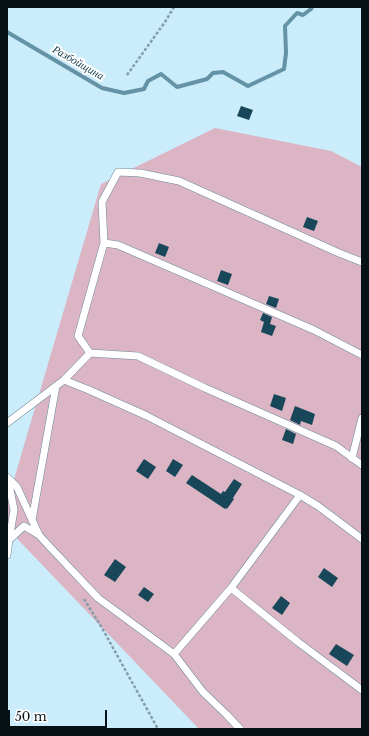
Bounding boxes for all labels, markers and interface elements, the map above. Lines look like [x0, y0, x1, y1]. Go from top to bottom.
water label: Разбойщина [50, 43, 106, 83]
scale bar [10, 702, 109, 728]
text: 50 m [15, 709, 47, 724]

